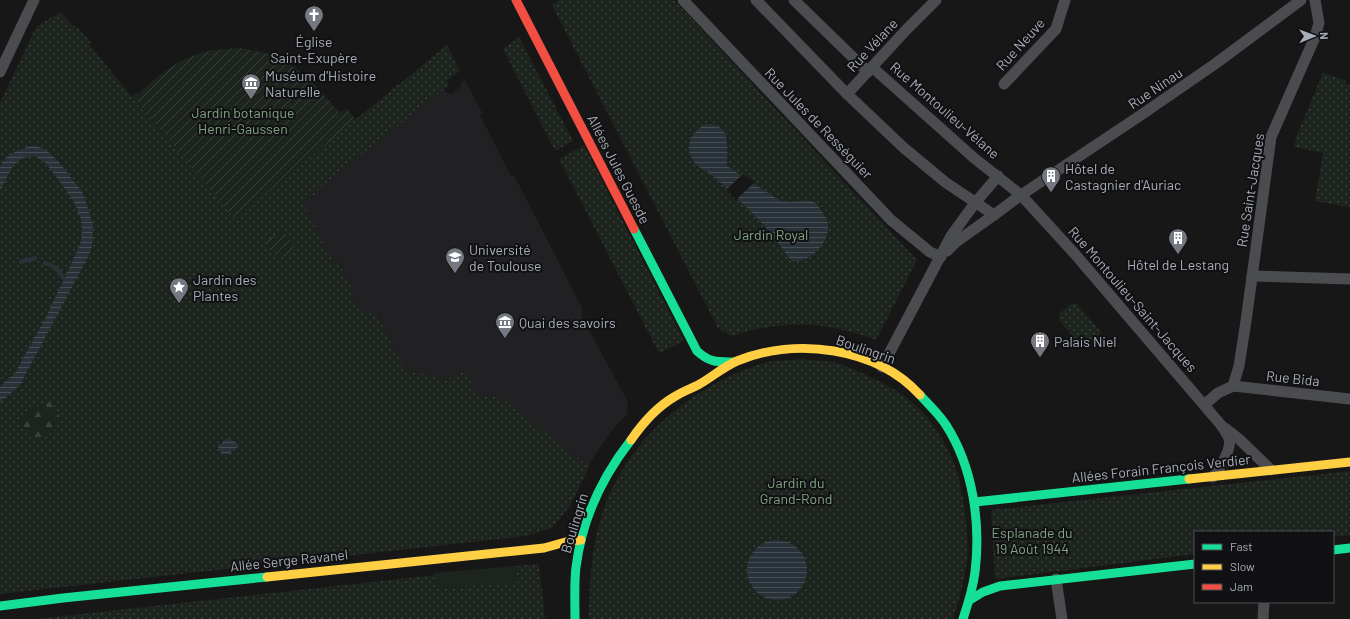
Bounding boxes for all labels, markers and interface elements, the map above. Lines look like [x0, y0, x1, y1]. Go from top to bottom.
church icon: Église Saint-Exupère [303, 4, 325, 32]
street label: Rue Neuve [992, 14, 1048, 74]
street label: Rue Vélane [843, 15, 901, 75]
north arrow [1294, 16, 1334, 56]
text: N [1318, 32, 1331, 40]
place label: Église Saint-Exupère [270, 33, 358, 66]
street label: Rue Montoulieu-Vélane [887, 58, 1003, 162]
street label: Rue Jules de Rességuier [762, 64, 876, 182]
street label: Rue Ninau [1125, 64, 1185, 112]
place label: Muséum d'Histoire Naturelle [265, 67, 376, 100]
museum icon: Muséum d'Histoire Naturelle [240, 72, 262, 100]
park label: Jardin botanique Henri-Gaussen [192, 104, 294, 137]
street label: Allées Jules Guesde [584, 112, 654, 226]
street label: Rue Saint-Jacques [1233, 132, 1267, 248]
place label: Hôtel de Castagnier d'Auriac [1065, 160, 1181, 193]
building icon: Hôtel de Castagnier d'Auriac [1040, 165, 1062, 193]
street label: Rue Montoulieu-Saint-Jacques [1065, 223, 1201, 376]
park label: Jardin Royal [734, 226, 808, 243]
building icon: Hôtel de Lestang [1167, 227, 1189, 255]
place label: Université de Toulouse [469, 241, 542, 274]
school or university icon: Université de Toulouse [444, 246, 466, 274]
place label: Hôtel de Lestang [1127, 256, 1229, 273]
place label: Jardin des Plantes [193, 271, 257, 304]
place icon: Jardin des Plantes [168, 276, 190, 304]
museum icon: Quai des savoirs [494, 311, 516, 339]
place label: Quai des savoirs [519, 314, 616, 331]
building icon: Palais Niel [1029, 330, 1051, 358]
street label: Boulingrin [834, 331, 898, 367]
place label: Palais Niel [1054, 333, 1117, 350]
street label: Rue Bida [1266, 367, 1320, 389]
street label: Allées Forain François Verdier [1071, 450, 1251, 486]
park label: Jardin du Grand-Rond [760, 474, 832, 507]
street label: Boulingrin [557, 491, 591, 555]
park label: Esplanade du 19 Août 1944 [991, 524, 1073, 557]
legend [1194, 531, 1334, 603]
text: Fast [1230, 539, 1253, 553]
street label: Allée Serge Ravanel [229, 545, 349, 575]
text: Slow [1230, 559, 1255, 573]
text: Jam [1230, 579, 1253, 593]

